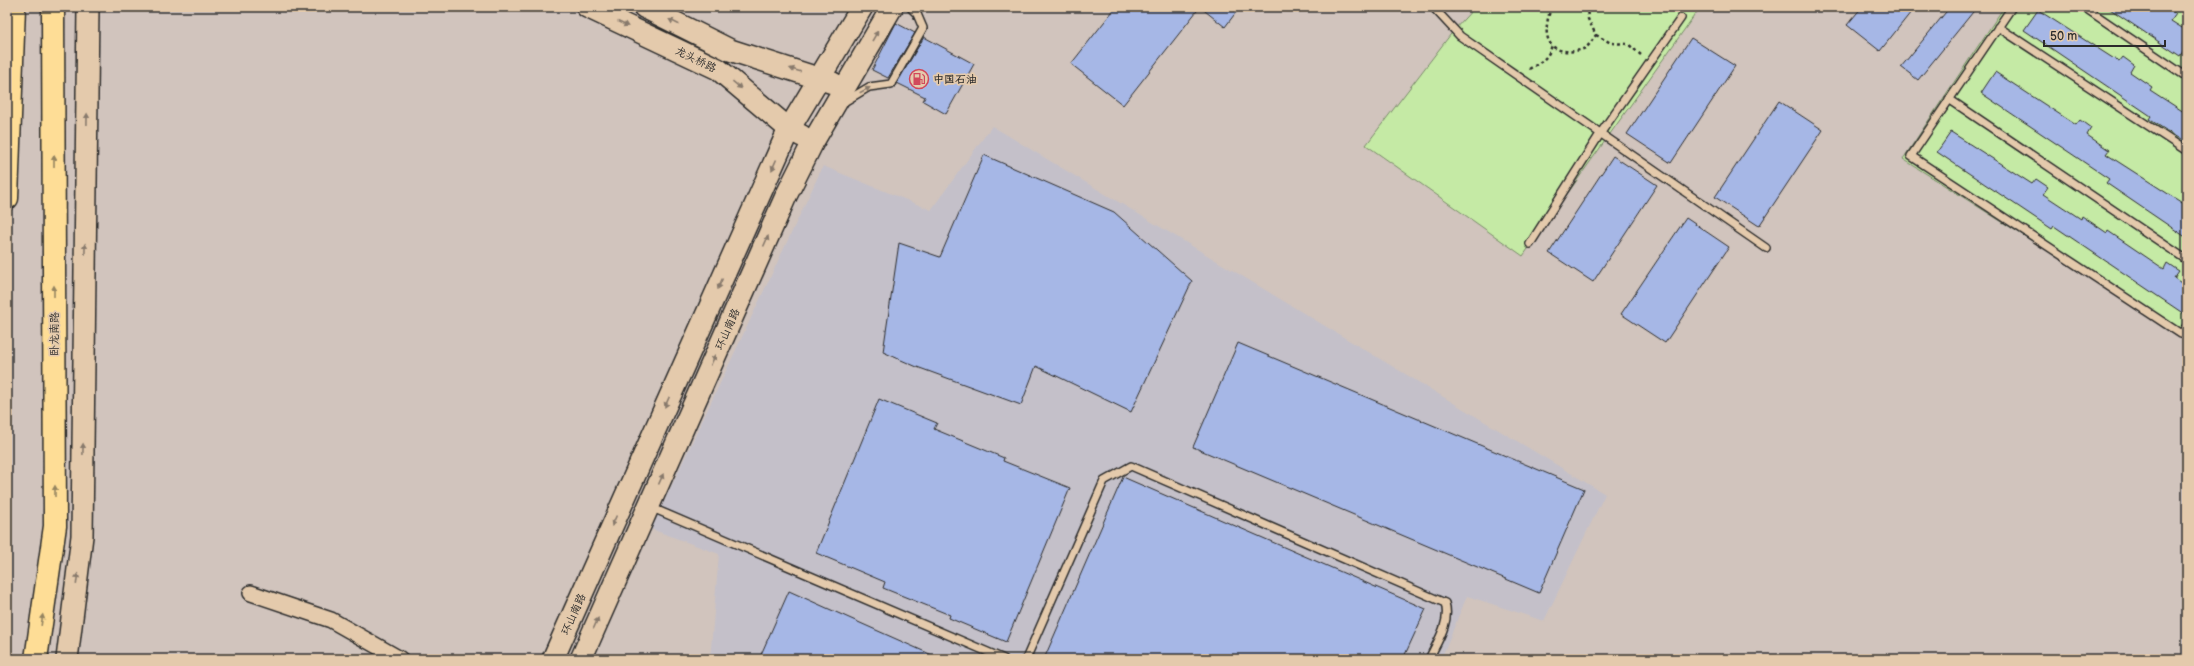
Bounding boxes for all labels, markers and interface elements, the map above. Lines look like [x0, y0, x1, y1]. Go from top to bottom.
one-way arrow [669, 19, 680, 25]
one-way arrow [617, 21, 628, 27]
scale bar [2044, 22, 2165, 48]
text: 50 m [2050, 29, 2077, 44]
one-way arrow [871, 31, 879, 41]
street label: 龙头桥路 [673, 44, 718, 75]
one-way arrow [789, 67, 801, 73]
fuel station icon: 中国石油 [908, 68, 930, 90]
place label: 中国石油 [933, 73, 977, 86]
one-way arrow [731, 80, 742, 89]
one-way arrow [859, 87, 871, 93]
one-way arrow [84, 112, 90, 125]
one-way arrow [51, 154, 57, 167]
one-way arrow [770, 159, 776, 171]
one-way arrow [763, 236, 769, 247]
one-way arrow [82, 242, 88, 255]
one-way arrow [717, 278, 723, 290]
one-way arrow [51, 284, 57, 297]
street label: 环山南路 [713, 306, 742, 352]
street label: 卧龙南路 [48, 312, 61, 356]
one-way arrow [710, 355, 716, 366]
one-way arrow [664, 397, 670, 409]
one-way arrow [80, 442, 86, 455]
one-way arrow [657, 473, 664, 485]
one-way arrow [52, 484, 58, 497]
one-way arrow [611, 515, 617, 527]
one-way arrow [74, 573, 80, 585]
street label: 环山南路 [559, 591, 588, 637]
one-way arrow [38, 614, 45, 626]
one-way arrow [594, 617, 600, 629]

